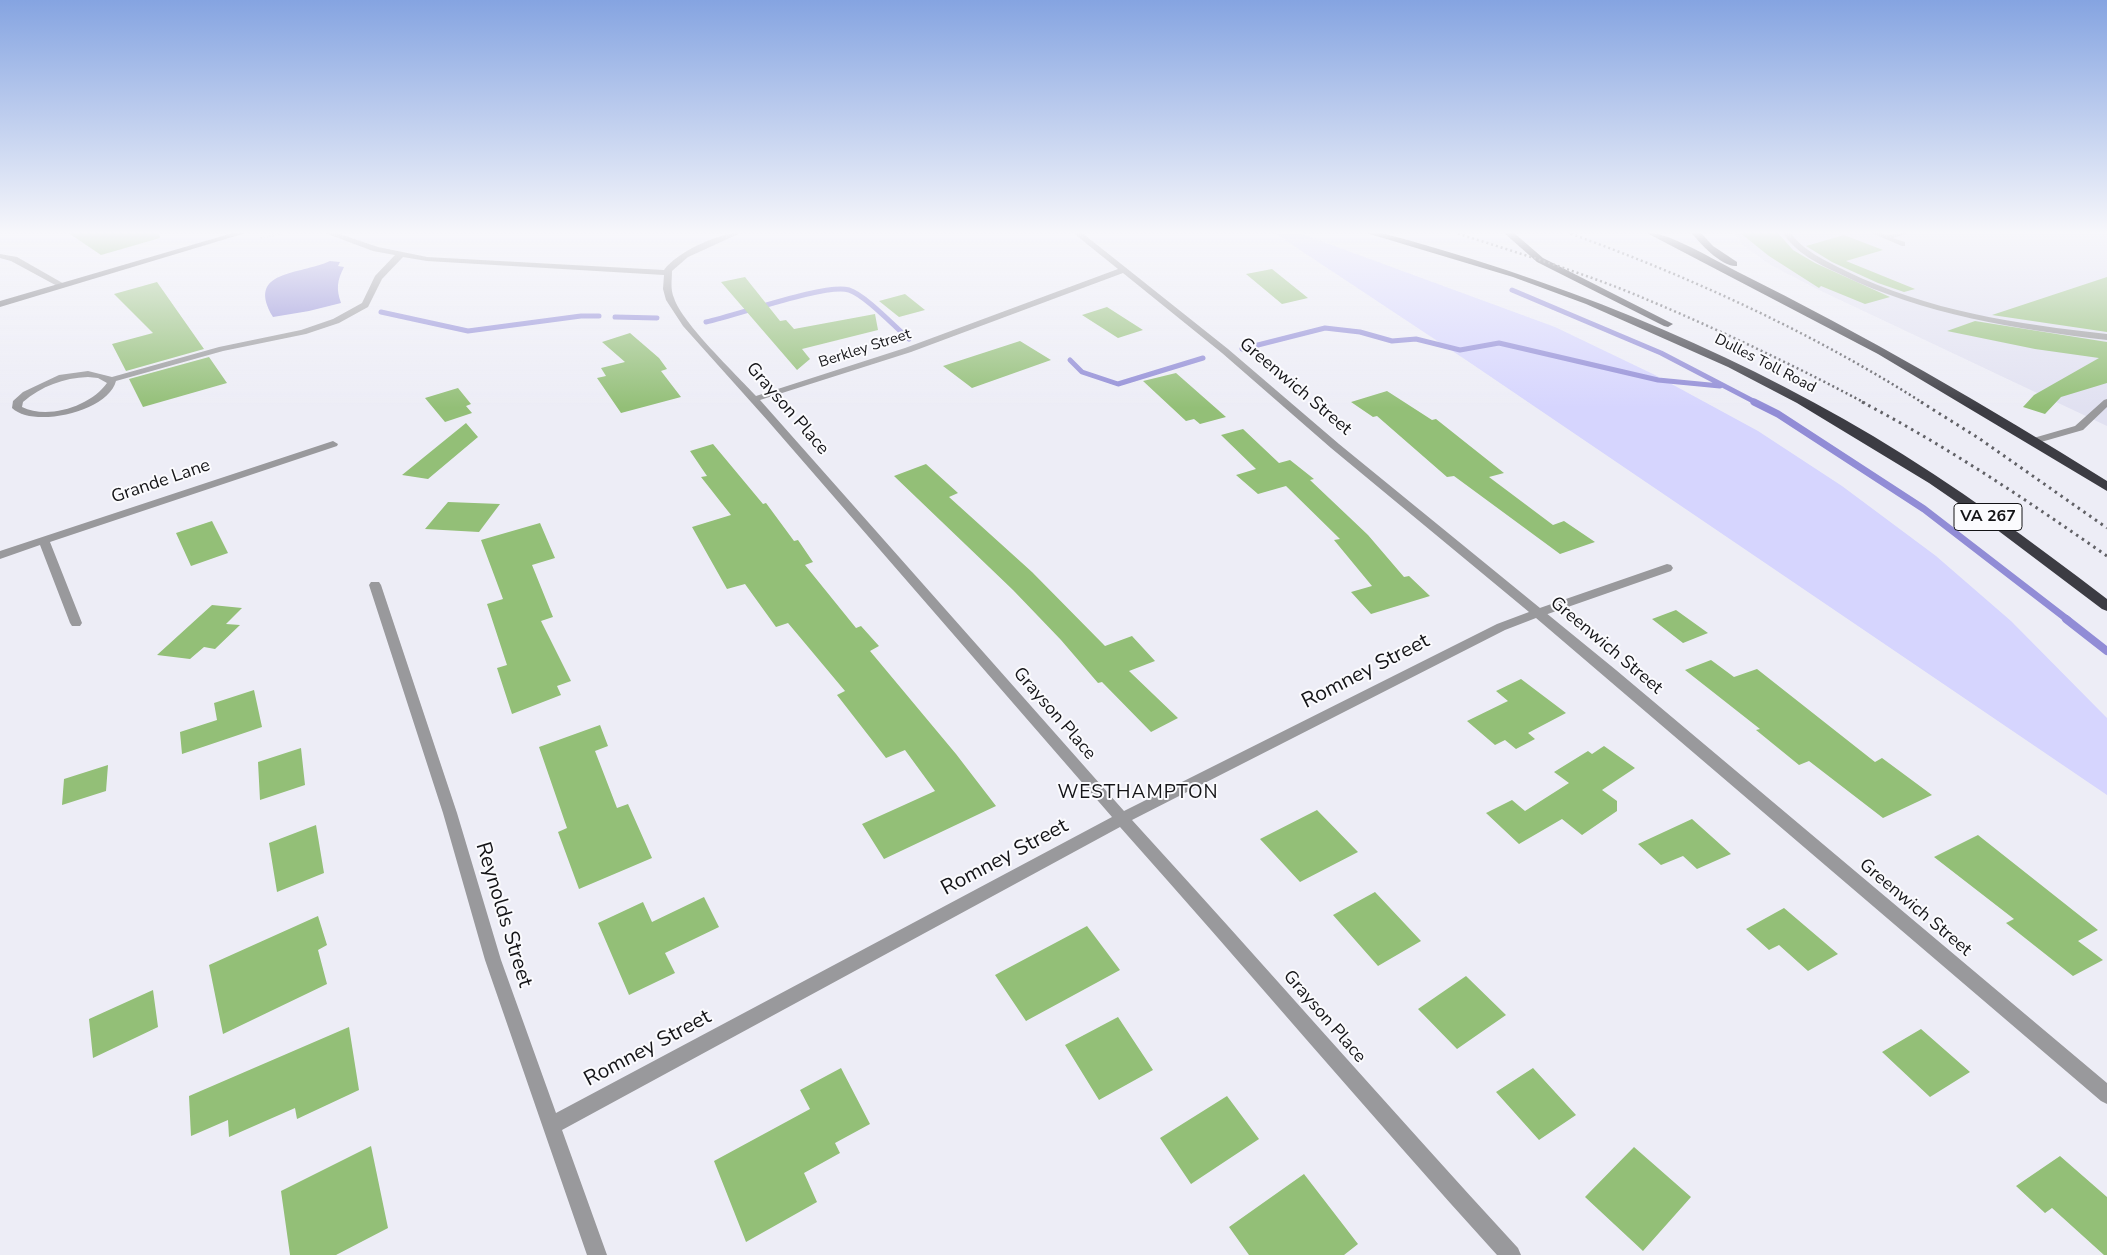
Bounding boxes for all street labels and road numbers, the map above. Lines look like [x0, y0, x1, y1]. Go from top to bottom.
street label: Berkley Street [817, 326, 913, 372]
street label: Dulles Toll Road [1711, 331, 1819, 397]
street label: Greenwich Street [1234, 334, 1356, 440]
street label: Grayson Place [741, 358, 833, 460]
street label: Grande Lane [109, 455, 213, 509]
road number: VA 267 [1954, 504, 2022, 530]
street label: Greenwich Street [1545, 593, 1667, 699]
street label: Romney Street [1298, 629, 1434, 715]
street label: Grayson Place [1008, 663, 1100, 765]
street label: Romney Street [937, 814, 1073, 902]
street label: Reynolds Street [469, 839, 537, 991]
street label: Greenwich Street [1854, 855, 1976, 961]
street label: Grayson Place [1278, 966, 1370, 1068]
street label: Romney Street [580, 1005, 716, 1093]

